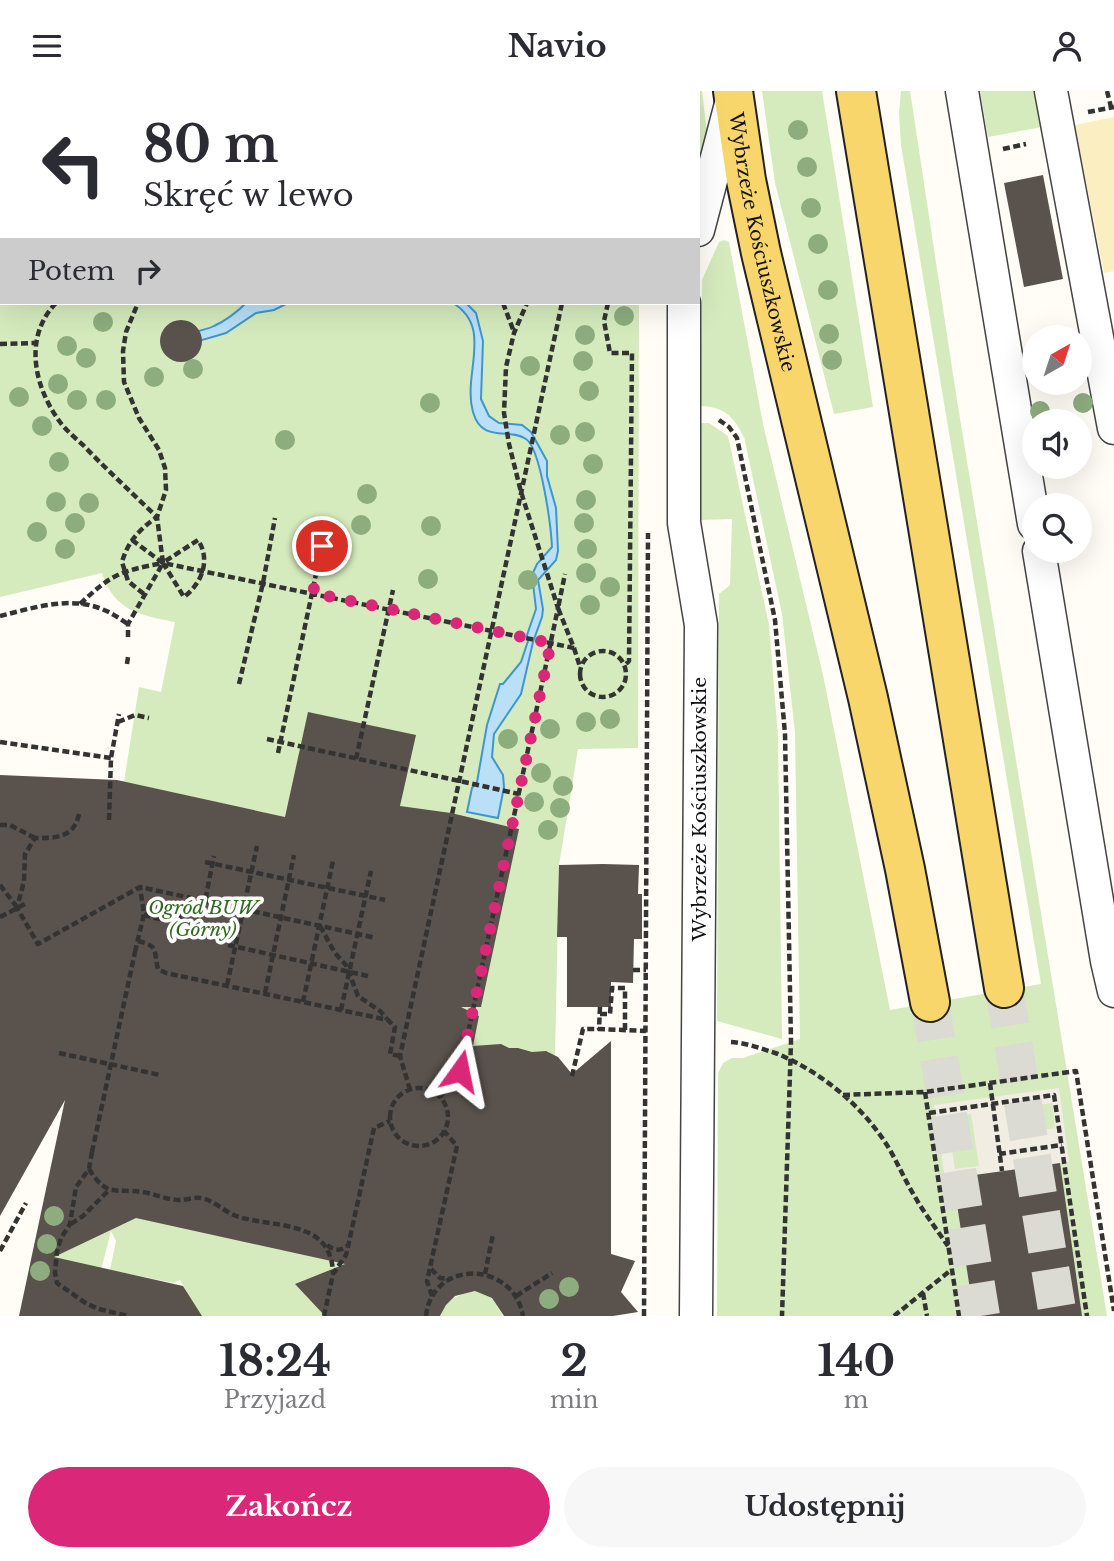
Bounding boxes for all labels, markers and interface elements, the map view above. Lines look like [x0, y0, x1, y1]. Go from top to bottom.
text: Navio [507, 26, 607, 66]
icon: menu [28, 27, 66, 65]
icon: person [1048, 27, 1086, 65]
street label: Wybrzeże Kościuszkowskie [724, 110, 800, 374]
text: 80 m [143, 114, 278, 175]
icon: left [28, 119, 119, 210]
text: Skręć w lewo [143, 175, 354, 215]
icon: right [129, 252, 167, 290]
text: Potem [28, 255, 115, 287]
north arrow [1022, 325, 1092, 395]
map controls [1022, 325, 1092, 563]
button: sound [1022, 409, 1092, 479]
button: search [1022, 493, 1092, 563]
pin [292, 516, 352, 576]
icon: arrive [303, 527, 341, 565]
street label: Wybrzeże Kościuszkowskie [688, 677, 711, 942]
park label: Ogród BUW (Górny) [148, 896, 261, 941]
position arrow [423, 1034, 497, 1108]
text: 18:24 [219, 1335, 331, 1387]
text: 2 [560, 1335, 588, 1387]
text: 140 [817, 1335, 895, 1387]
text: Przyjazd [224, 1386, 326, 1414]
text: min [550, 1386, 598, 1414]
text: m [844, 1386, 868, 1414]
button: Zakończ [28, 1467, 550, 1547]
button: Udostępnij [564, 1467, 1086, 1547]

